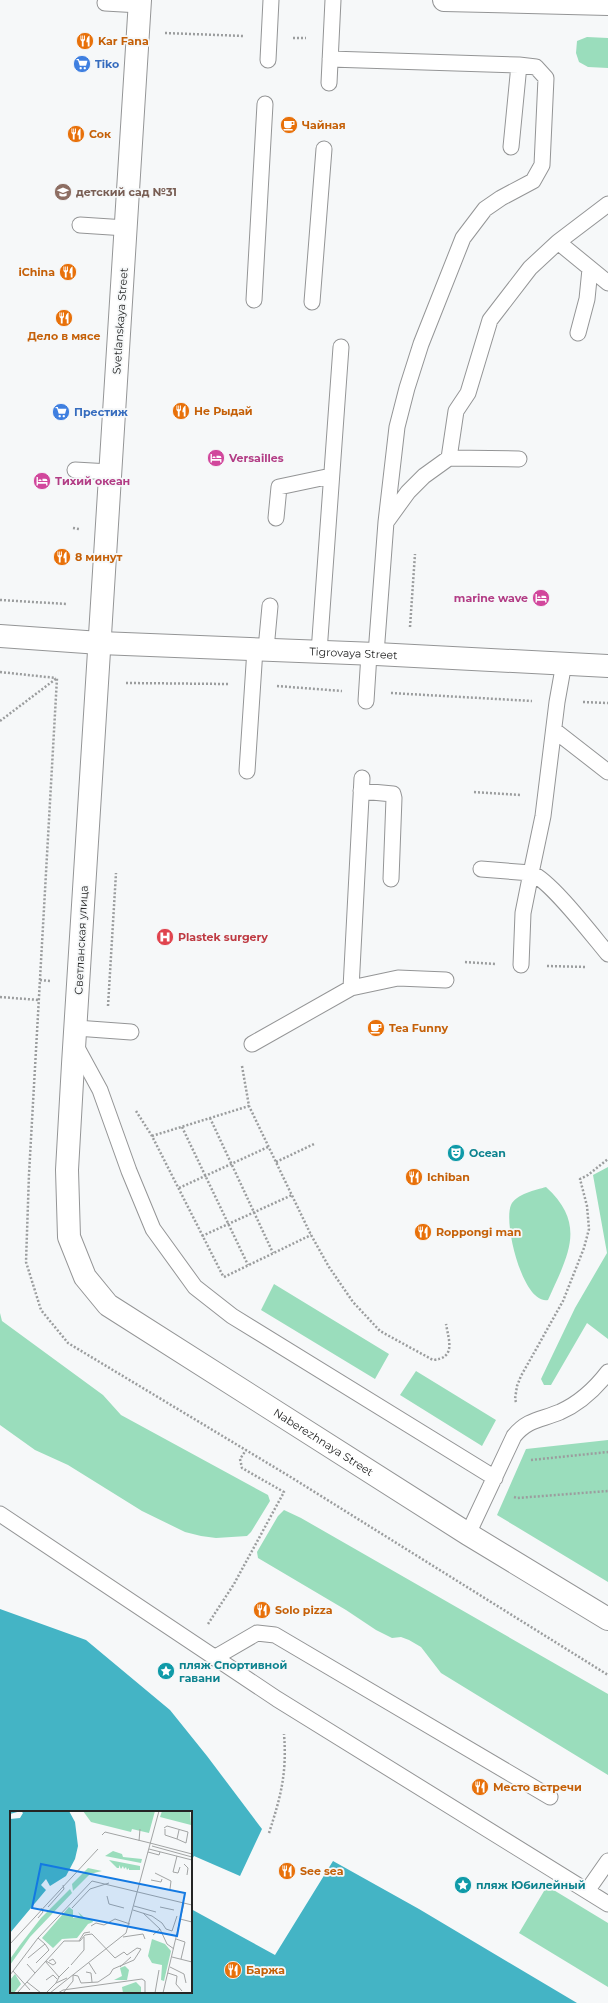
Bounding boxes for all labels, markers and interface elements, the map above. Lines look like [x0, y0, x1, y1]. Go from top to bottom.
restaurant icon: Kar Fana [75, 31, 95, 51]
place label: Kar Fana [98, 34, 149, 48]
supermarket icon: Tiko [72, 54, 92, 74]
place label: Tiko [95, 57, 119, 71]
cafe icon: Чайная [279, 115, 299, 135]
place label: Чайная [302, 118, 346, 132]
restaurant icon: Сок [66, 124, 86, 144]
place label: Сок [89, 127, 112, 141]
school or university icon: детский сад №31 [53, 182, 73, 202]
place label: детский сад №31 [76, 185, 177, 199]
restaurant icon: iChina [58, 262, 78, 282]
place label: iChina [18, 265, 55, 279]
street label: Svetlanskaya Street [109, 267, 131, 375]
restaurant icon: Дело в мясе [54, 308, 74, 328]
place label: Дело в мясе [27, 329, 101, 343]
restaurant icon: Не Рыдай [171, 401, 191, 421]
supermarket icon: Престиж [51, 402, 71, 422]
place label: Не Рыдай [194, 404, 253, 418]
place label: Престиж [74, 405, 128, 419]
hotel icon: Versailles [206, 448, 226, 468]
place label: Versailles [228, 451, 284, 465]
hotel icon: Тихий океан [32, 471, 52, 491]
place label: Тихий океан [55, 474, 130, 488]
restaurant icon: 8 минут [52, 547, 72, 567]
place label: 8 минут [75, 550, 123, 564]
hotel icon: marine wave [531, 588, 551, 608]
place label: marine wave [454, 591, 528, 605]
street label: Tigrovaya Street [309, 644, 399, 662]
street label: Светланская улица [71, 885, 91, 995]
hospital icon: Plastek surgery [155, 927, 175, 947]
place label: Plastek surgery [178, 930, 268, 944]
cafe icon: Tea Funny [366, 1018, 386, 1038]
place label: Tea Funny [389, 1021, 448, 1035]
theatre icon: Ocean [446, 1143, 466, 1163]
place label: Ocean [469, 1146, 506, 1160]
restaurant icon: Ichiban [404, 1167, 424, 1187]
place label: Ichiban [427, 1170, 470, 1184]
restaurant icon: Roppongi man [413, 1222, 433, 1242]
place label: Roppongi man [436, 1225, 521, 1239]
street label: Naberezhnaya Street [271, 1405, 376, 1479]
restaurant icon: Solo pizza [252, 1600, 272, 1620]
place label: Solo pizza [275, 1603, 333, 1617]
place label: пляж Спортивной гавани [179, 1658, 287, 1685]
place icon: пляж Спортивной гавани [156, 1661, 176, 1681]
restaurant icon: Место встречи [470, 1777, 490, 1797]
place label: Место встречи [493, 1780, 582, 1794]
inset map [10, 1811, 192, 1993]
restaurant icon: See sea [277, 1861, 297, 1881]
place label: See sea [300, 1864, 344, 1878]
place icon: пляж Юбилейный [453, 1875, 473, 1895]
place label: пляж Юбилейный [476, 1878, 586, 1892]
restaurant icon: Баржа [223, 1960, 243, 1980]
place label: Баржа [246, 1963, 285, 1977]

